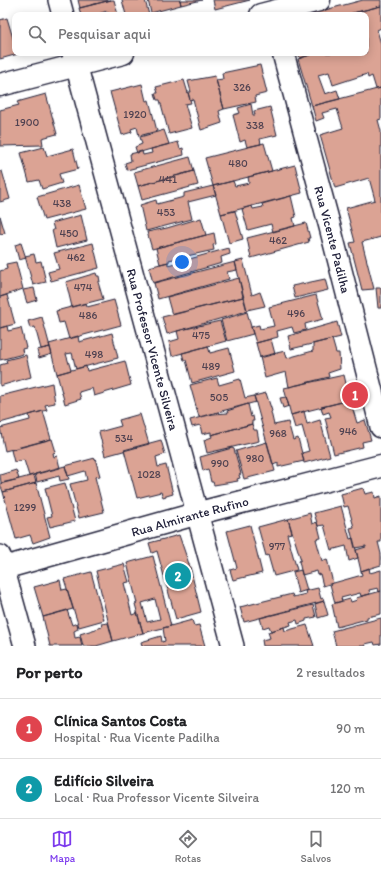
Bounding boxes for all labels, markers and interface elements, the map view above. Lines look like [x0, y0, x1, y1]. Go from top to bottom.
search box [12, 12, 369, 56]
icon: search [26, 23, 48, 45]
text: Pesquisar aqui [58, 25, 151, 43]
house number: 326 [233, 81, 251, 94]
house number: 1920 [123, 108, 147, 121]
house number: 1900 [15, 116, 39, 129]
house number: 338 [246, 119, 264, 132]
house number: 480 [228, 157, 248, 170]
house number: 441 [159, 173, 177, 186]
street label: Rua Vicente Padilha [311, 184, 354, 295]
house number: 438 [53, 197, 71, 210]
house number: 453 [157, 206, 175, 219]
house number: 450 [59, 227, 79, 240]
house number: 462 [269, 234, 287, 247]
house number: 462 [67, 251, 85, 264]
your location [172, 252, 192, 272]
street label: Rua Professor Vicente Silveira [123, 267, 182, 432]
house number: 474 [74, 281, 93, 294]
house number: 496 [287, 307, 305, 320]
house number: 486 [79, 309, 97, 322]
house number: 475 [192, 329, 210, 342]
house number: 498 [85, 348, 103, 361]
house number: 489 [202, 360, 220, 373]
pin: 1 [342, 380, 368, 410]
house number: 505 [210, 391, 228, 404]
house number: 946 [339, 425, 357, 438]
house number: 968 [269, 427, 287, 440]
house number: 534 [115, 432, 134, 445]
house number: 980 [246, 452, 264, 465]
house number: 990 [211, 457, 229, 470]
house number: 1028 [137, 468, 161, 481]
street label: Rua Almirante Rufino [130, 493, 250, 540]
house number: 1299 [14, 501, 36, 514]
house number: 977 [269, 540, 286, 553]
pin: 2 [165, 561, 191, 591]
text: Por perto [16, 662, 83, 682]
text: 2 resultados [296, 665, 365, 680]
text: Clínica Santos Costa [54, 712, 187, 730]
text: 1 [26, 721, 32, 736]
text: 90 m [336, 721, 365, 736]
text: Hospital · Rua Vicente Padilha [54, 730, 220, 745]
text: Edifício Silveira [54, 772, 154, 790]
text: 2 [26, 781, 32, 796]
text: 120 m [330, 781, 365, 796]
text: Local · Rua Professor Vicente Silveira [54, 790, 259, 805]
tab: Mapa [50, 828, 75, 865]
tab: Rotas [175, 828, 201, 865]
tab: Salvos [301, 828, 331, 865]

